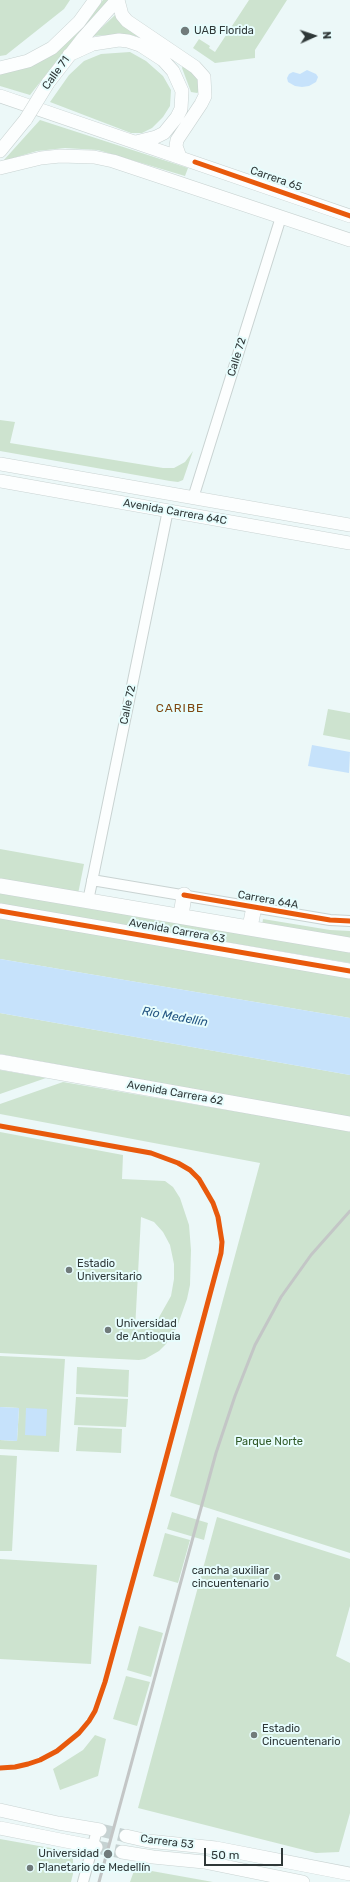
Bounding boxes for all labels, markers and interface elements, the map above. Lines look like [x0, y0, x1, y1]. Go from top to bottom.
north arrow [294, 16, 334, 56]
place label: UAB Florida [194, 24, 254, 38]
marker: UAB Florida [179, 25, 191, 37]
text: N [320, 31, 333, 40]
street label: Calle 71 [40, 54, 72, 92]
street label: Carrera 65 [248, 164, 304, 194]
street label: Calle 72 [225, 336, 249, 378]
street label: Avenida Carrera 64C [122, 496, 228, 528]
street label: Calle 72 [117, 684, 139, 726]
district label: CARIBE [156, 702, 204, 716]
street label: Carrera 64A [237, 888, 299, 912]
street label: Avenida Carrera 63 [128, 916, 226, 946]
water label: Río Medellín [141, 1004, 209, 1030]
street label: Avenida Carrera 62 [126, 1078, 224, 1108]
place label: Estadio Universitario [77, 1257, 142, 1283]
marker: Estadio Universitario [64, 1265, 74, 1275]
place label: Universidad de Antioquia [116, 1317, 181, 1343]
marker: Universidad de Antioquia [103, 1325, 113, 1335]
park label: Parque Norte [235, 1435, 303, 1449]
place label: cancha auxiliar cincuentenario [192, 1564, 269, 1590]
marker: cancha auxiliar cincuentenario [272, 1572, 282, 1582]
place label: Estadio Cincuentenario [262, 1722, 340, 1748]
marker: Estadio Cincuentenario [249, 1730, 259, 1740]
street label: Carrera 53 [139, 1832, 195, 1852]
scale bar [206, 1840, 285, 1866]
place label: Universidad [38, 1847, 99, 1861]
marker: Universidad [102, 1848, 114, 1860]
text: 50 m [211, 1848, 239, 1862]
place label: Planetario de Medellín [38, 1861, 150, 1875]
marker: Planetario de Medellín [25, 1863, 35, 1873]

